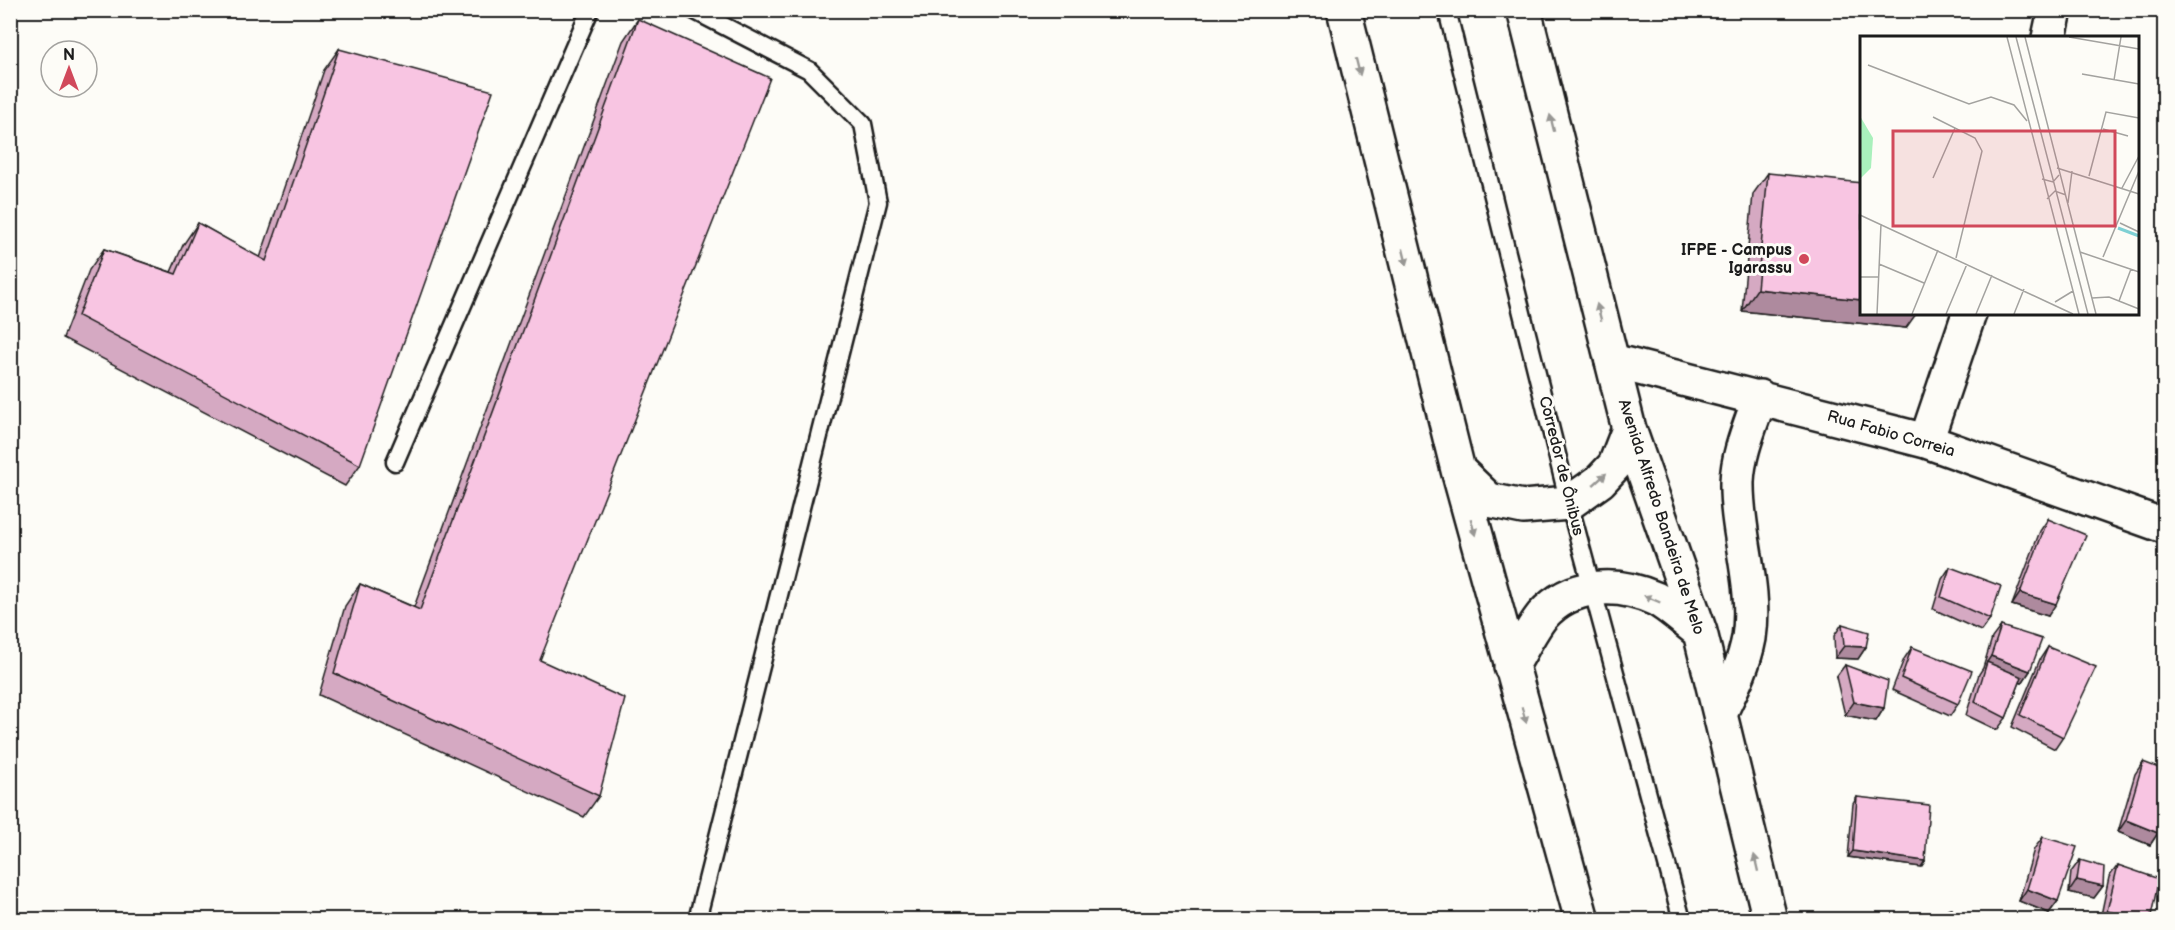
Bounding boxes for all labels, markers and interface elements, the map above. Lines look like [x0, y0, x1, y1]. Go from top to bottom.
inset map [1860, 36, 2139, 315]
north arrow [39, 39, 99, 99]
text: N [63, 46, 75, 65]
one-way arrow [1354, 58, 1364, 76]
one-way arrow [1546, 114, 1556, 132]
place label: IFPE - Campus Igarassu [1681, 241, 1792, 278]
one-way arrow [1401, 247, 1411, 266]
marker: IFPE - Campus Igarassu [1797, 252, 1811, 266]
one-way arrow [1594, 303, 1604, 321]
street label: Corredor de Ônibus [1534, 394, 1589, 538]
street label: Avenida Alfredo Bandeira de Melo [1614, 397, 1708, 637]
street label: Rua Fabio Correia [1825, 407, 1957, 461]
one-way arrow [1593, 472, 1608, 486]
one-way arrow [1469, 518, 1479, 536]
one-way arrow [1642, 594, 1660, 604]
one-way arrow [1520, 706, 1529, 724]
one-way arrow [1751, 853, 1761, 872]

